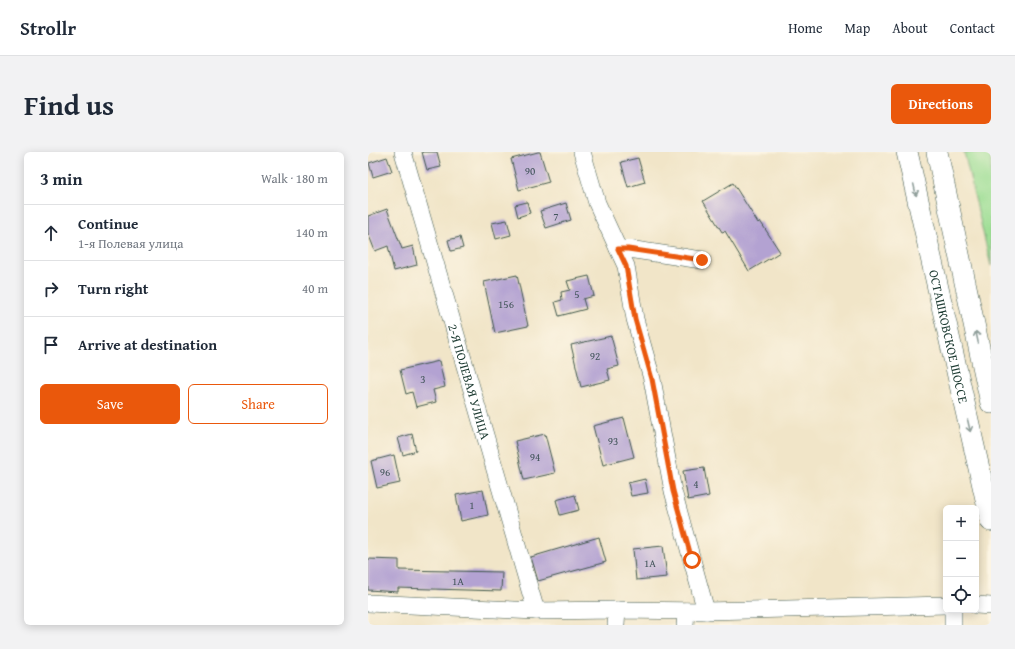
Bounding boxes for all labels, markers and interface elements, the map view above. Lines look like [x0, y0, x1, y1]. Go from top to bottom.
text: Strollr [20, 14, 76, 42]
text: Home [788, 18, 823, 38]
text: Map [845, 18, 870, 38]
text: About [892, 18, 928, 38]
text: Contact [950, 18, 995, 38]
text: Find us [24, 84, 114, 125]
button: Directions [891, 84, 991, 124]
house number: 90 [525, 163, 535, 179]
text: 3 min [40, 166, 82, 191]
text: Walk · 180 m [261, 169, 328, 188]
one-way arrow [912, 183, 920, 196]
house number: 7 [553, 208, 559, 224]
text: Continue [78, 213, 139, 234]
icon: ahead [40, 222, 62, 244]
text: 140 m [296, 223, 328, 242]
text: 1-я Полевая улица [78, 234, 184, 253]
route end [693, 251, 711, 269]
street label: ОСТАШКОВСКОЕ ШОССЕ [925, 268, 973, 405]
icon: right [40, 278, 62, 300]
text: Turn right [78, 278, 149, 299]
text: 40 m [302, 279, 328, 298]
house number: 5 [574, 286, 580, 302]
house number: 156 [498, 296, 514, 312]
street label: 2-Я ПОЛЕВАЯ УЛИЦА [444, 322, 495, 442]
one-way arrow [972, 331, 980, 344]
icon: arrive [40, 334, 62, 356]
text: Arrive at destination [78, 334, 217, 355]
house number: 92 [590, 348, 600, 364]
house number: 3 [420, 371, 426, 387]
button: Save [40, 384, 180, 424]
button: Share [188, 384, 328, 424]
one-way arrow [966, 419, 974, 432]
house number: 93 [608, 433, 618, 449]
house number: 94 [530, 449, 540, 465]
house number: 96 [380, 464, 390, 480]
house number: 4 [693, 476, 699, 492]
house number: 1 [469, 497, 475, 513]
map controls [943, 505, 979, 613]
button: + [943, 505, 979, 541]
button: − [943, 541, 979, 577]
route start [683, 551, 701, 569]
house number: 1А [644, 555, 656, 571]
house number: 1А [452, 573, 464, 589]
button: locate [943, 577, 979, 613]

